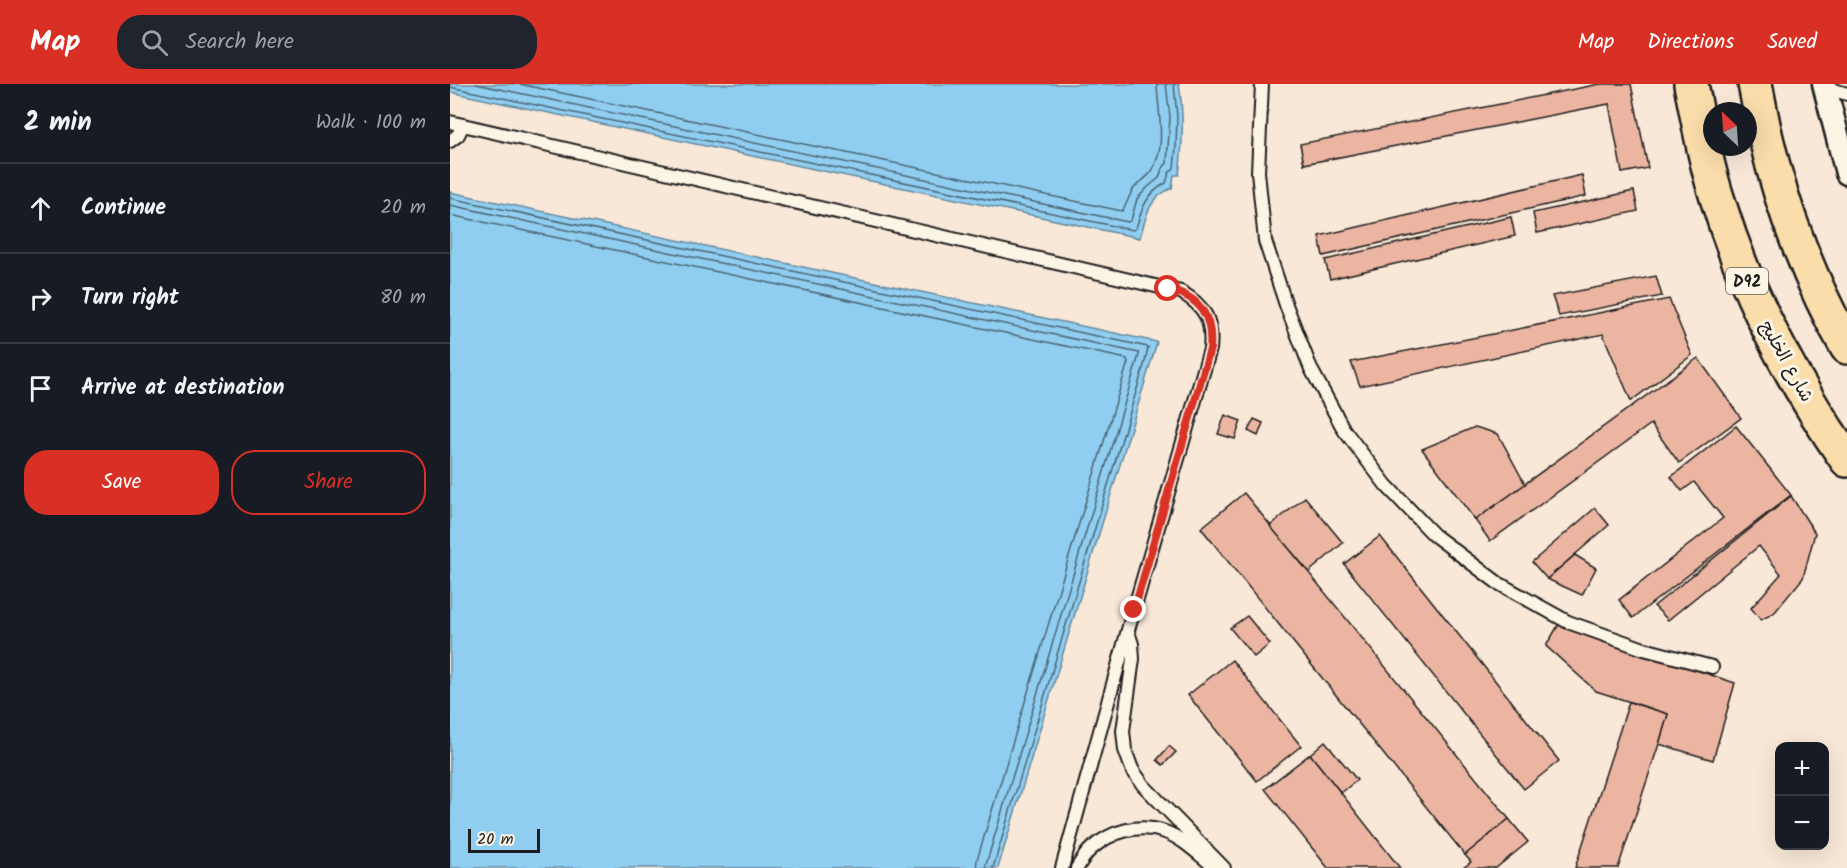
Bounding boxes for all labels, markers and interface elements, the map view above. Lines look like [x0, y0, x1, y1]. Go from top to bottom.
search box [117, 15, 537, 69]
text: Map [30, 20, 81, 65]
text: Search here [186, 25, 294, 60]
icon: search [138, 26, 171, 59]
text: Map [1578, 26, 1614, 59]
text: Directions [1647, 26, 1734, 59]
text: Saved [1767, 26, 1817, 59]
text: 2 min [24, 102, 92, 144]
north arrow [1703, 102, 1757, 156]
text: Walk · 100 m [316, 107, 426, 139]
text: Continue [81, 191, 166, 226]
icon: ahead [24, 192, 57, 225]
text: 20 m [380, 192, 426, 224]
road number: D92 [1726, 268, 1768, 294]
route start [1154, 275, 1180, 301]
text: Turn right [81, 281, 179, 316]
icon: right [24, 282, 57, 315]
text: 80 m [380, 282, 426, 314]
street label: شارع الخليج [1751, 316, 1820, 408]
text: Arrive at destination [81, 371, 284, 406]
icon: arrive [24, 372, 57, 405]
button: Save [24, 450, 219, 515]
button: Share [231, 450, 426, 515]
route end [1120, 596, 1146, 622]
map controls [1775, 742, 1829, 850]
button: + [1775, 742, 1829, 796]
button: − [1775, 796, 1829, 850]
scale bar [468, 826, 540, 854]
text: 20 m [477, 827, 513, 852]

